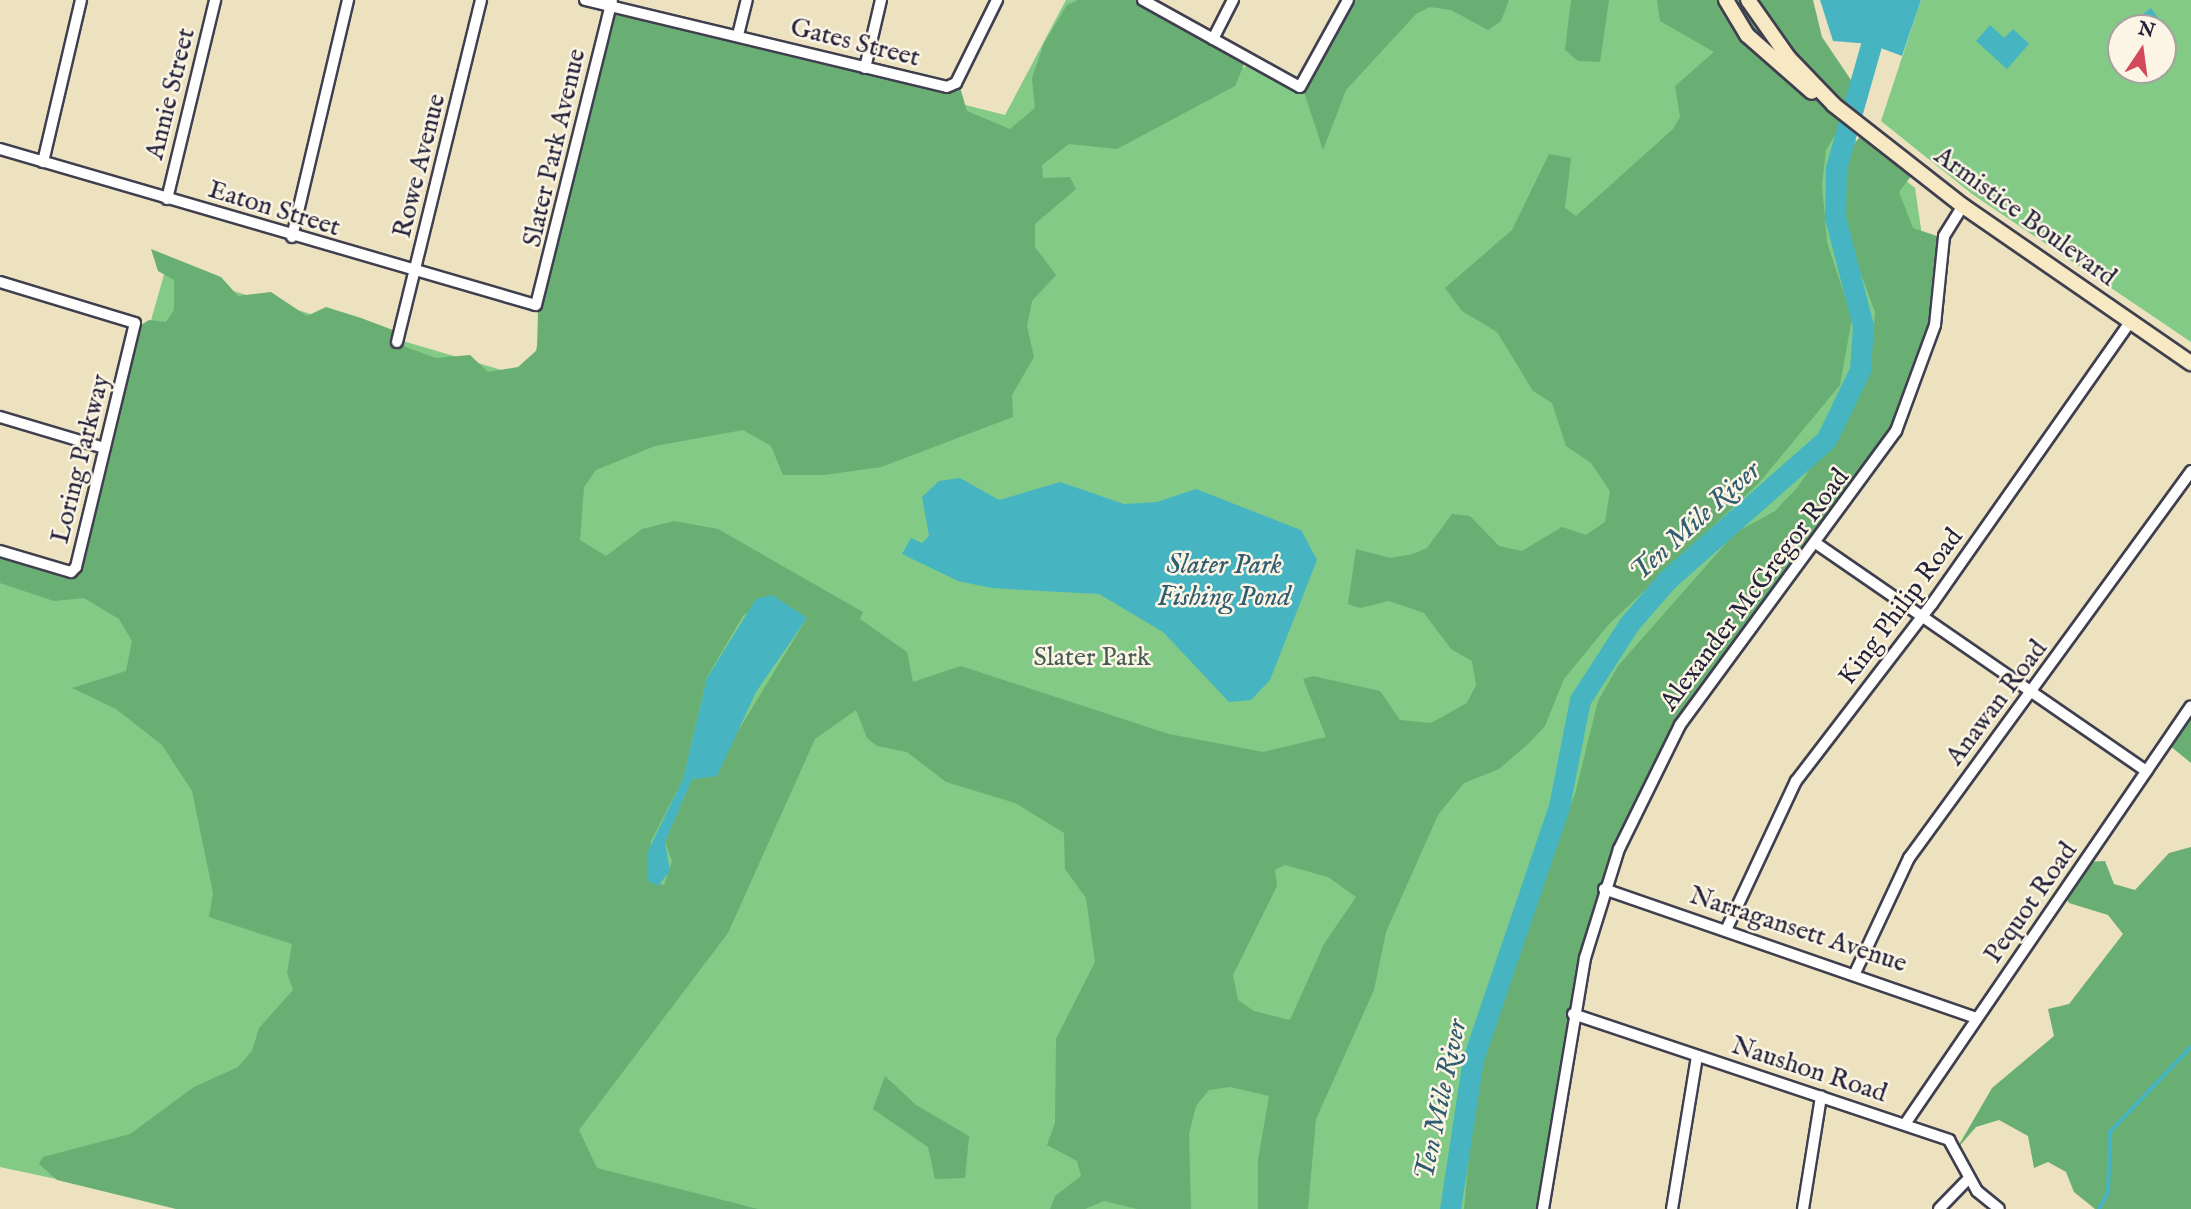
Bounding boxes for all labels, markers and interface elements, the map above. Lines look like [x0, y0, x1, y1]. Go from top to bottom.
street label: Gates Street [787, 12, 923, 74]
north arrow [2107, 14, 2177, 84]
text: N [2136, 17, 2157, 44]
street label: Annie Street [140, 25, 202, 163]
street label: Slater Park Avenue [517, 46, 593, 250]
street label: Rowe Avenue [387, 91, 453, 241]
street label: Armistice Boulevard [1928, 140, 2122, 294]
street label: Eaton Street [204, 174, 344, 244]
street label: Loring Parkway [45, 371, 117, 547]
water label: Ten Mile River [1624, 455, 1768, 589]
street label: Alexander McGregor Road [1654, 463, 1856, 717]
street label: King Philip Road [1832, 523, 1970, 691]
water label: Slater Park Fishing Pond [1157, 549, 1291, 615]
street label: Anawan Road [1940, 634, 2054, 772]
park label: Slater Park [1033, 642, 1151, 674]
street label: Pequot Road [1978, 837, 2084, 969]
street label: Narragansett Avenue [1685, 880, 1911, 980]
water label: Ten Mile River [1409, 1016, 1475, 1184]
street label: Naushon Road [1727, 1030, 1891, 1110]

